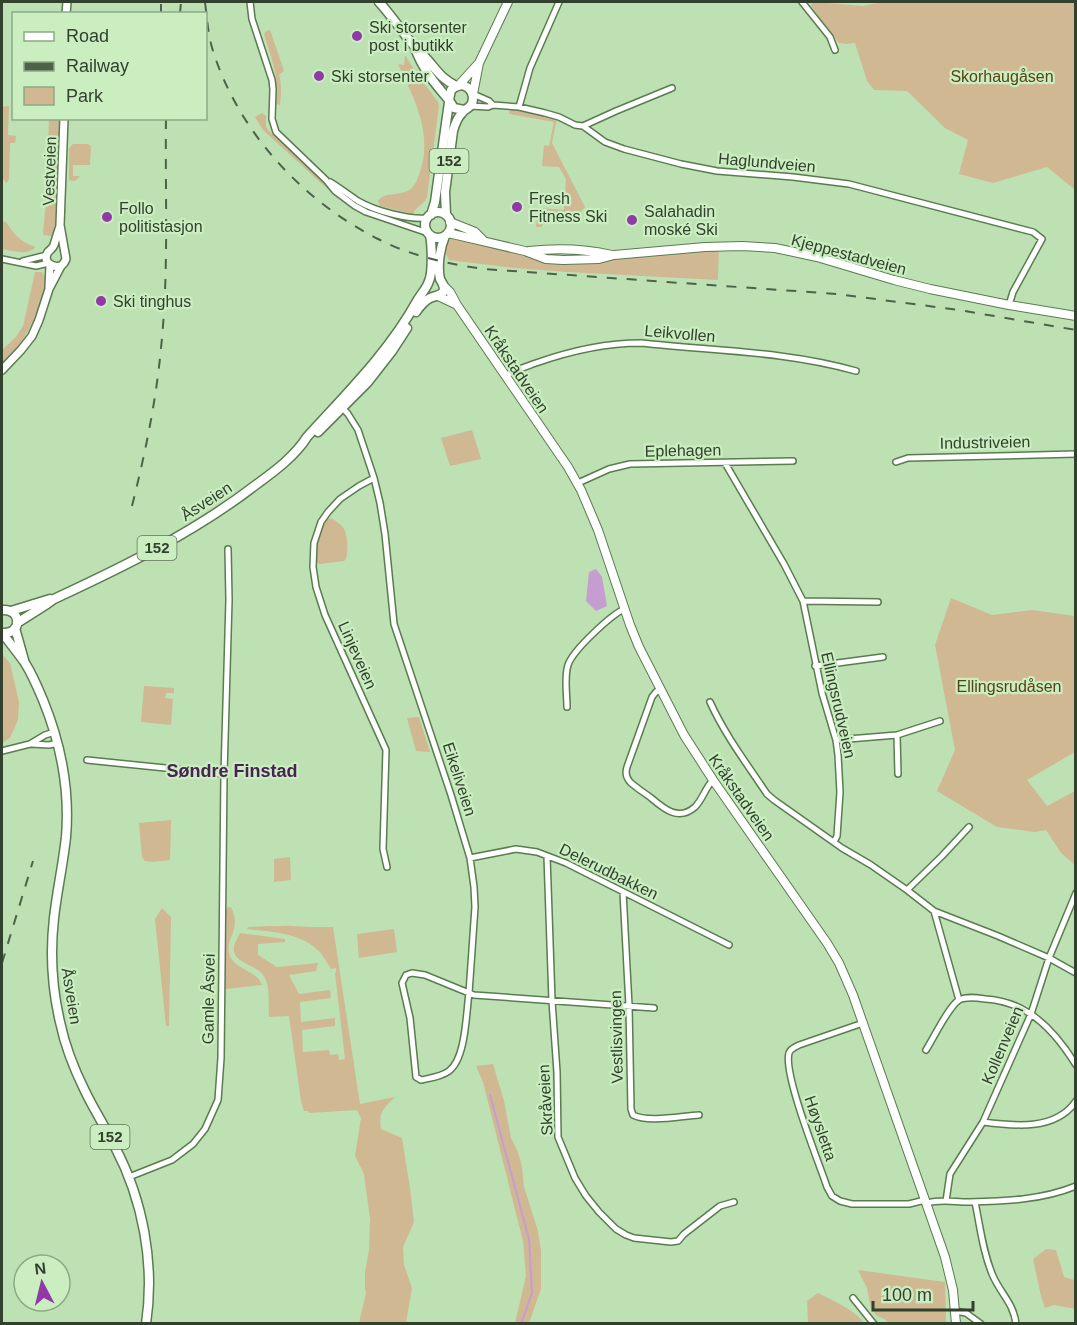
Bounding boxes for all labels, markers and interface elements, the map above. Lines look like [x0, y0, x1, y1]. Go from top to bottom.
legend [12, 12, 207, 120]
place label: Ski storsenter post i butikk [369, 19, 467, 54]
text: Road [66, 26, 109, 46]
marker: Ski storsenter post i butikk [350, 29, 364, 43]
text: Railway [66, 56, 129, 76]
place label: Ski storsenter [331, 68, 429, 85]
park label: Skorhaugåsen [950, 68, 1054, 85]
marker: Ski storsenter [312, 69, 326, 83]
text: Park [66, 86, 104, 106]
street label: Vestveien [40, 136, 59, 206]
road number: 152 [430, 149, 468, 173]
street label: Haglundveien [717, 150, 816, 175]
place label: Fresh Fitness Ski [529, 190, 607, 225]
place label: Follo politistasjon [119, 200, 203, 235]
marker: Fresh Fitness Ski [510, 200, 524, 214]
place label: Salahadin moské Ski [644, 203, 718, 238]
marker: Follo politistasjon [100, 210, 114, 224]
marker: Salahadin moské Ski [625, 213, 639, 227]
street label: Kjeppestadveien [790, 231, 908, 278]
place label: Ski tinghus [113, 293, 191, 310]
marker: Ski tinghus [94, 294, 108, 308]
street label: Kråkstadveien [481, 322, 552, 416]
street label: Leikvollen [644, 322, 716, 345]
street label: Industriveien [940, 433, 1031, 452]
street label: Eplehagen [645, 441, 721, 460]
street label: Åsveien [177, 478, 235, 524]
road number: 152 [138, 536, 176, 560]
street label: Linjeveien [335, 619, 380, 692]
street label: Ellingsrudveien [818, 650, 859, 760]
park label: Ellingsrudåsen [957, 678, 1061, 695]
street label: Eikeliveien [440, 740, 479, 818]
street label: Kråkstadveien [706, 751, 778, 844]
district label: Søndre Finstad [166, 761, 298, 781]
street label: Delerudbakken [557, 840, 661, 903]
street label: Gamle Åsvei [198, 953, 218, 1045]
street label: Åsveien [59, 966, 85, 1026]
street label: Vestlisvingen [607, 990, 626, 1084]
street label: Kollenveien [978, 1004, 1026, 1087]
street label: Skråveien [535, 1064, 556, 1136]
street label: Høysletta [801, 1093, 840, 1163]
road number: 152 [90, 1125, 130, 1149]
north arrow [12, 1253, 72, 1313]
text: N [33, 1259, 47, 1278]
scale bar [873, 1274, 974, 1312]
text: 100 m [882, 1285, 932, 1305]

